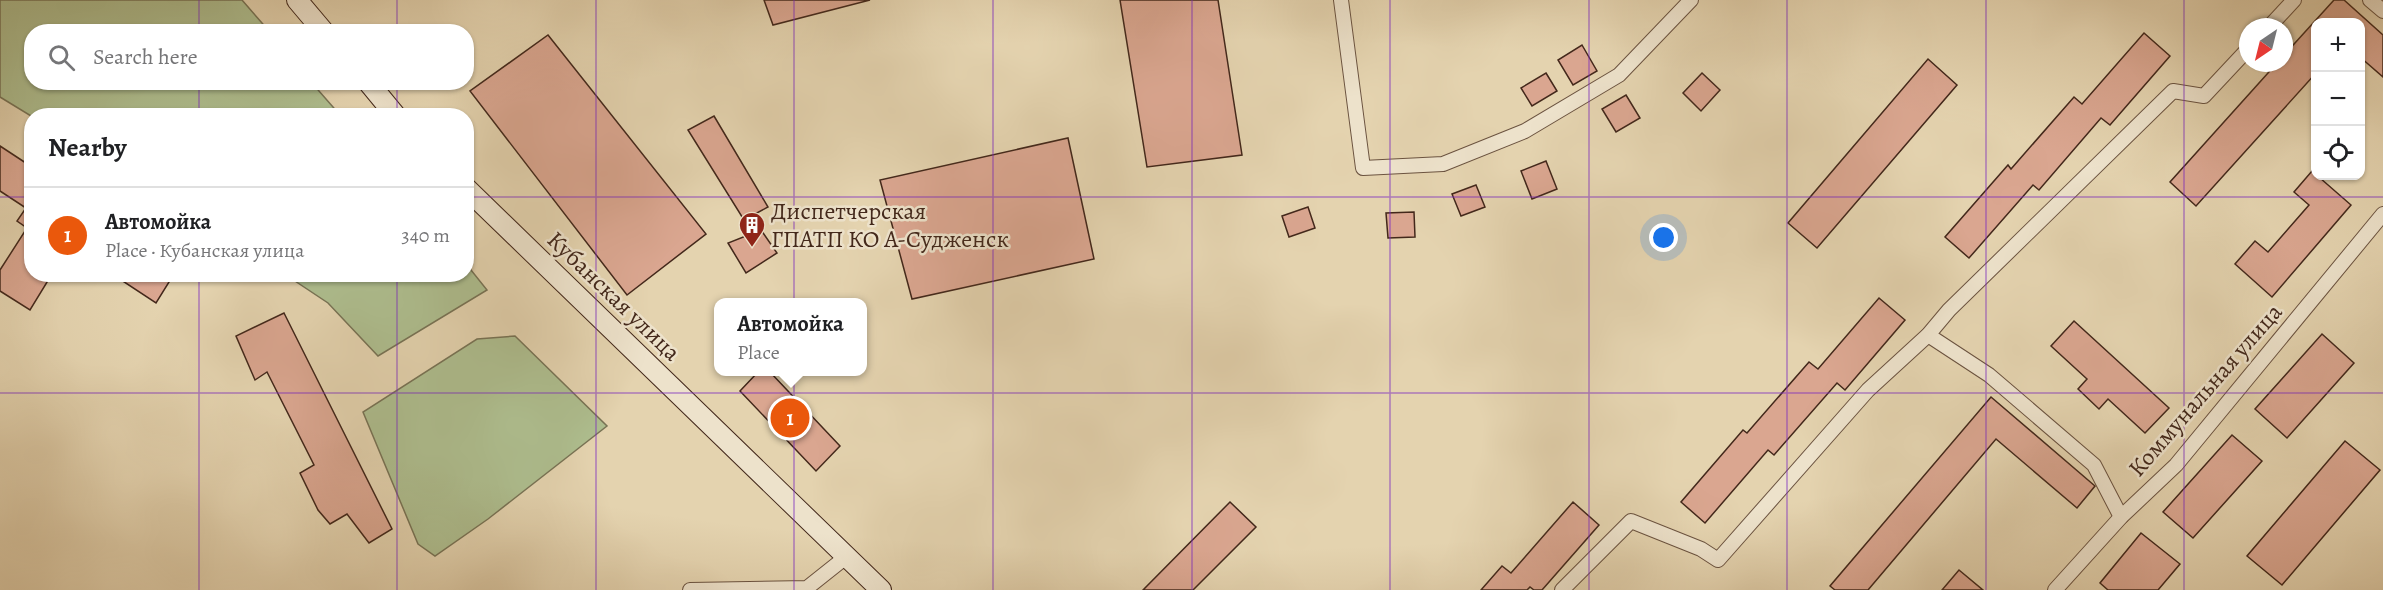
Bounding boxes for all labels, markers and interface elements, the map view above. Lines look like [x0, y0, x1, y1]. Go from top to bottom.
north arrow [2239, 18, 2293, 72]
map controls [2311, 18, 2365, 180]
button: + [2311, 18, 2365, 72]
search box [24, 24, 474, 90]
icon: search [45, 41, 78, 74]
text: Search here [93, 42, 198, 72]
button: − [2311, 72, 2365, 126]
button: locate [2311, 126, 2365, 180]
text: Nearby [48, 130, 127, 165]
place label: Диспетчерская ГПАТП КО А-Судженск [771, 195, 1009, 255]
text: Автомойка [105, 207, 211, 237]
building icon: Диспетчерская ГПАТП КО А-Судженск [737, 210, 767, 248]
text: 1 [64, 222, 71, 249]
text: 340 m [401, 222, 450, 249]
your location [1649, 223, 1678, 252]
street label: Кубанская улица [540, 224, 688, 368]
text: Place · Кубанская улица [105, 237, 304, 264]
street label: Коммунальная улица [2121, 297, 2289, 483]
popup [714, 298, 867, 376]
text: Автомойка [737, 309, 844, 339]
text: Place [737, 339, 780, 366]
pin: 1 [770, 396, 810, 440]

